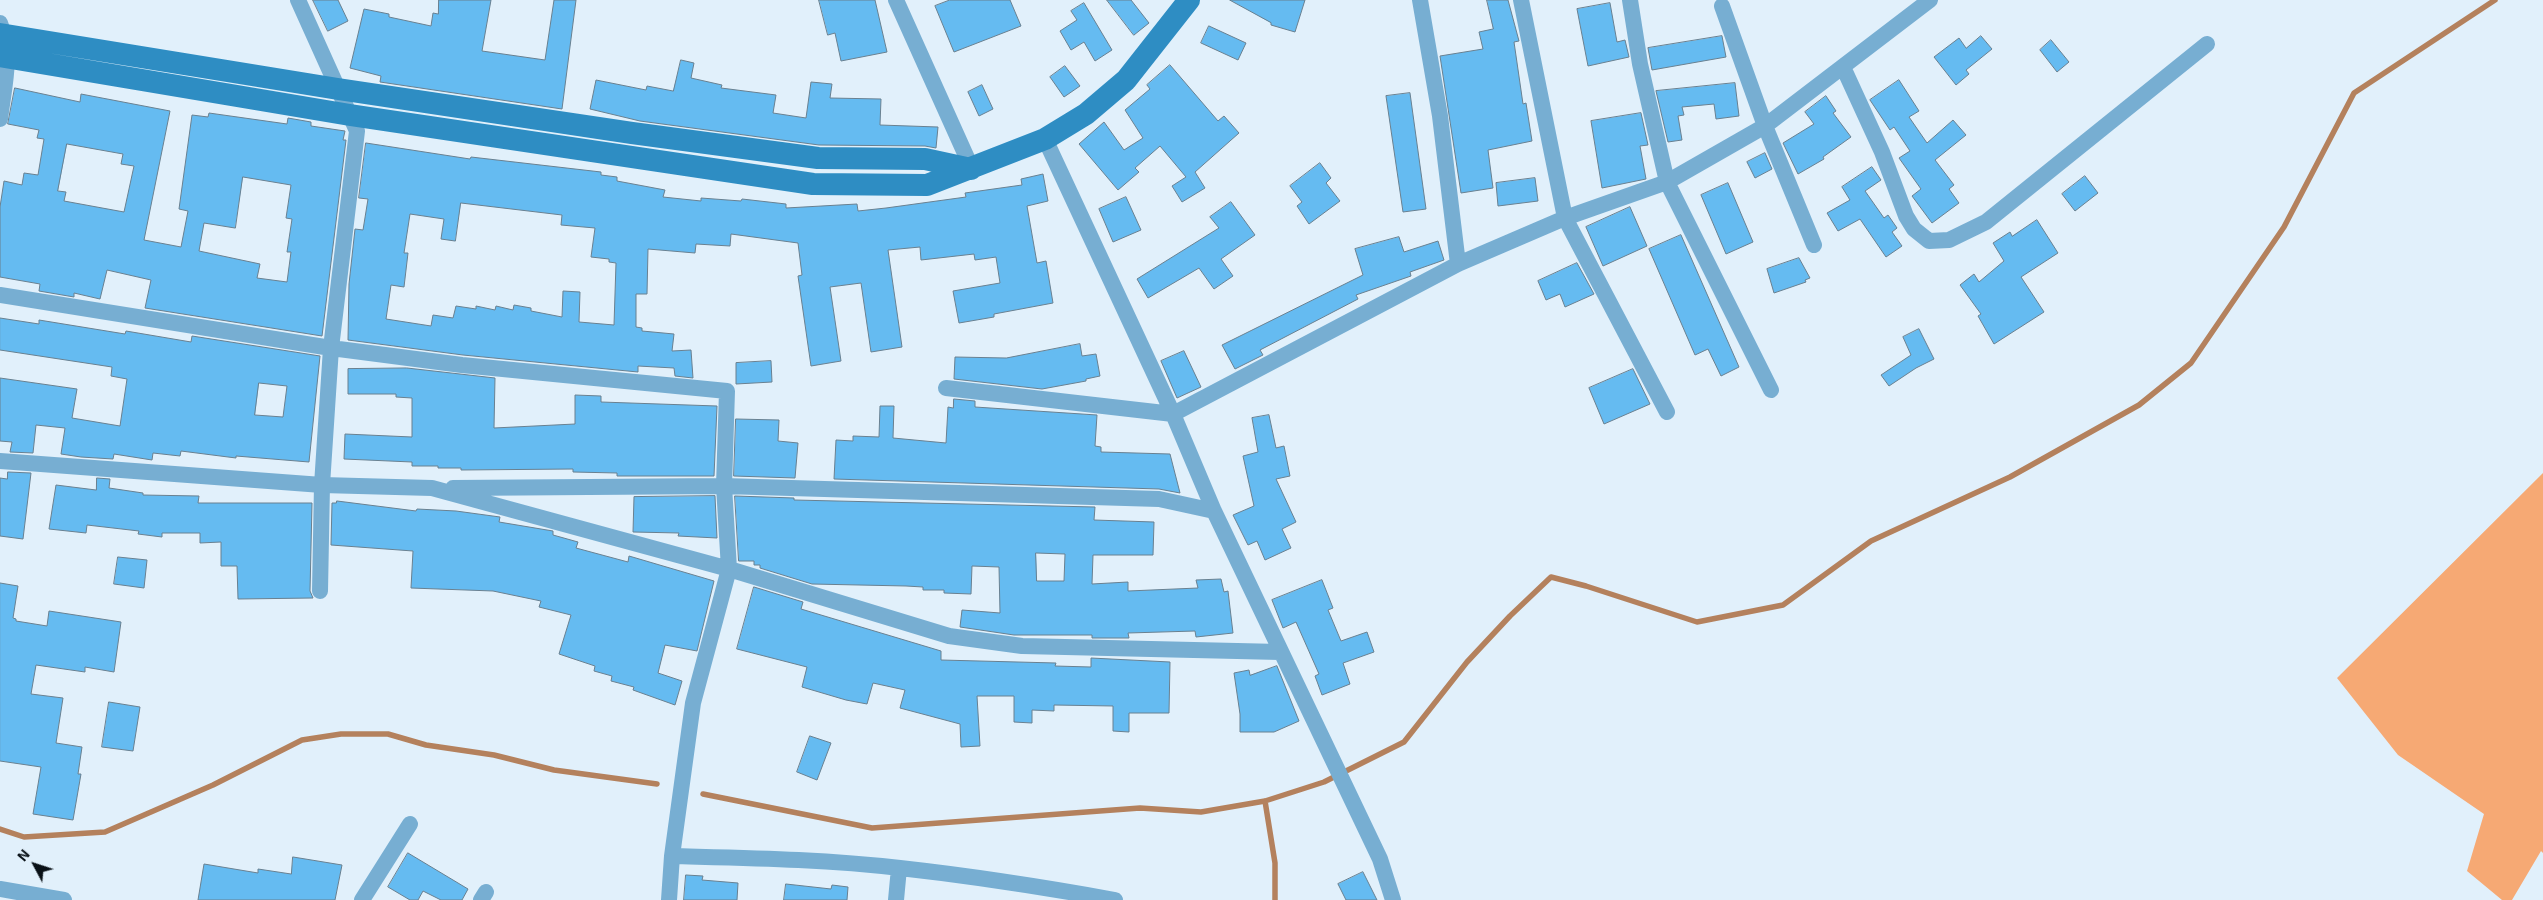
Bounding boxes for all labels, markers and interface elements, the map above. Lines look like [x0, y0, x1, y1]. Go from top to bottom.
north arrow [10, 840, 60, 890]
text: N [13, 846, 33, 864]

